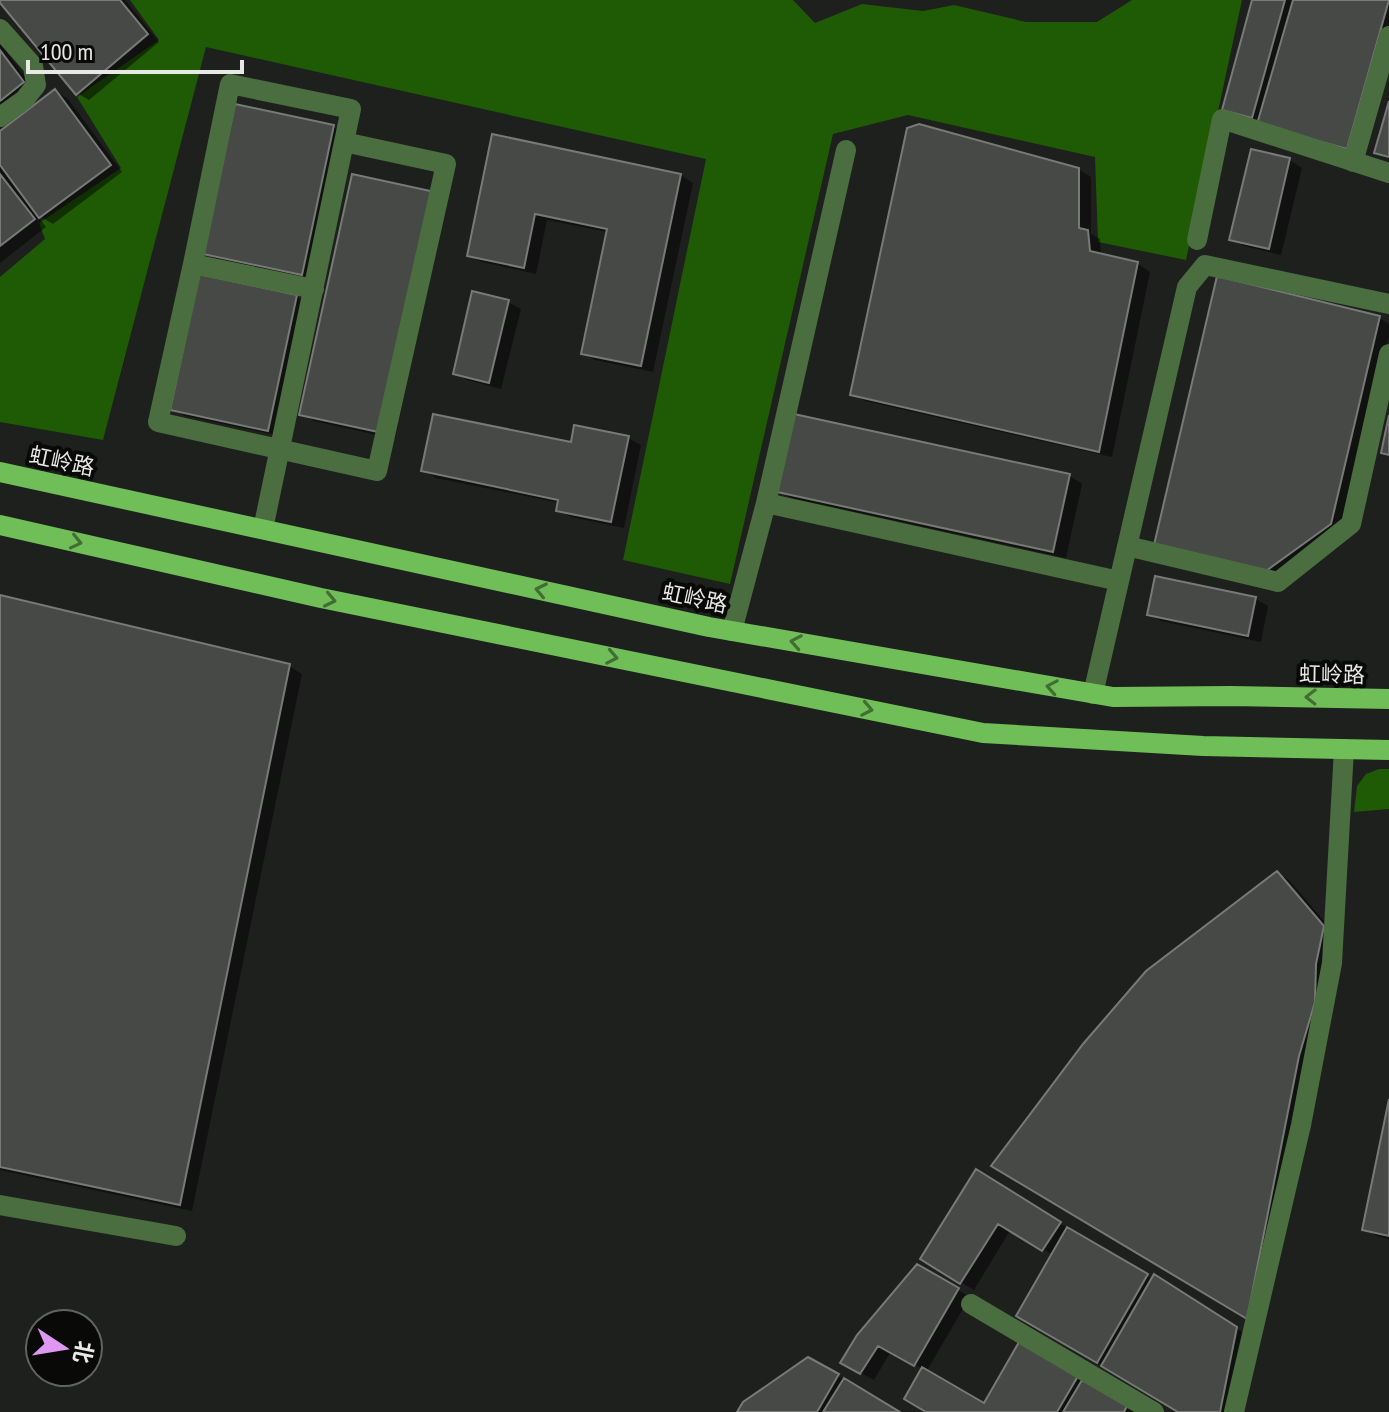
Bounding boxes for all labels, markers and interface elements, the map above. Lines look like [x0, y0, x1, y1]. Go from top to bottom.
scale bar [28, 24, 242, 74]
text: 100 m [40, 36, 93, 67]
street label: 虹岭路 [27, 440, 97, 482]
one-way arrow [69, 533, 82, 550]
street label: 虹岭路 [660, 577, 730, 619]
one-way arrow [535, 582, 548, 599]
one-way arrow [322, 591, 336, 608]
one-way arrow [789, 634, 803, 651]
one-way arrow [604, 648, 618, 665]
street label: 虹岭路 [1299, 659, 1365, 689]
one-way arrow [1045, 679, 1059, 696]
one-way arrow [1304, 688, 1317, 706]
one-way arrow [859, 700, 873, 717]
north arrow [24, 1308, 104, 1388]
text: 北 [68, 1338, 100, 1366]

